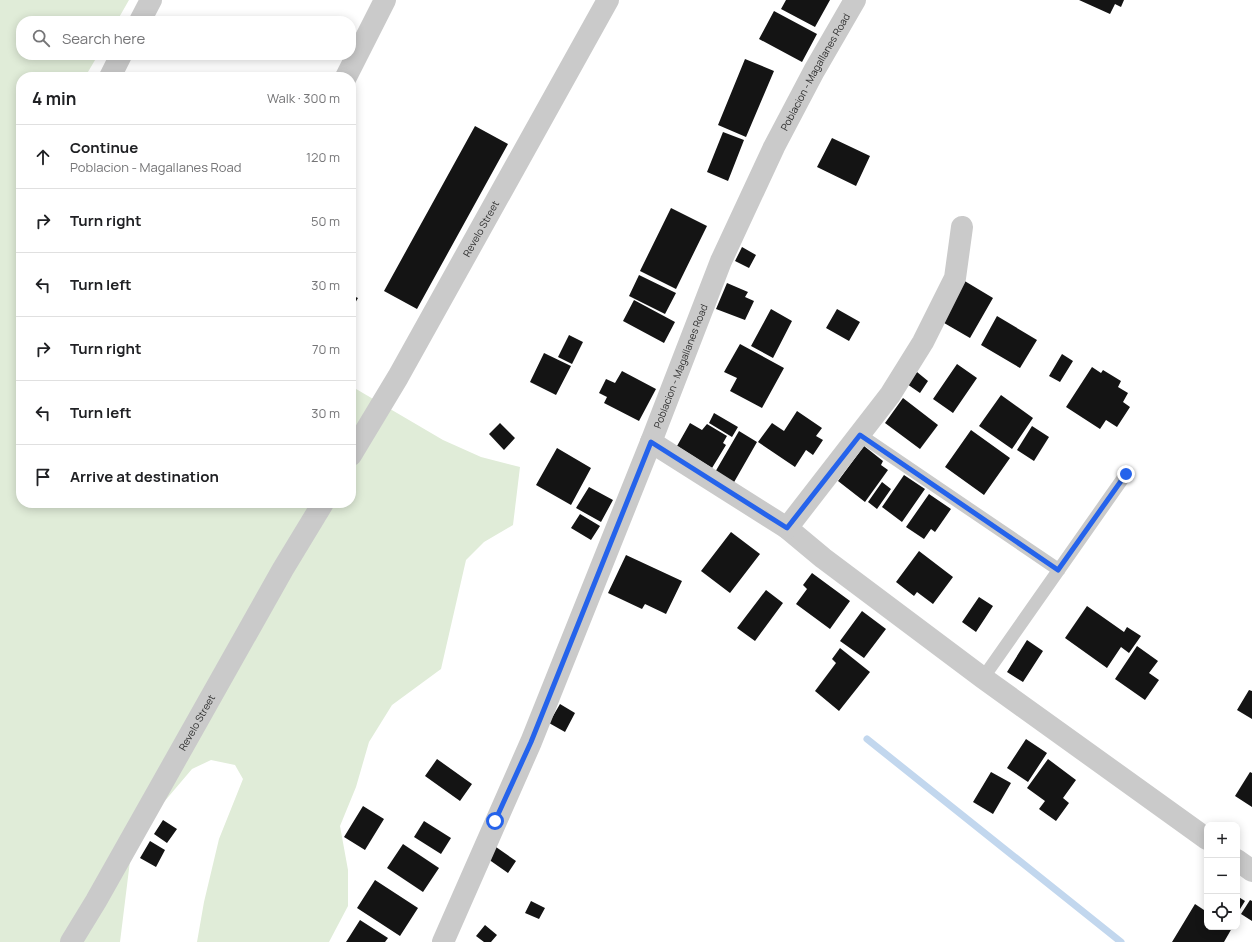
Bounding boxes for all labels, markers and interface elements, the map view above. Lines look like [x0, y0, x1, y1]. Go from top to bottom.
street label: Poblacion - Magallanes Road [777, 10, 853, 133]
search box [16, 16, 356, 60]
icon: search [30, 27, 52, 49]
text: Search here [62, 28, 145, 49]
text: 4 min [32, 87, 76, 110]
text: Walk · 300 m [267, 89, 340, 107]
text: Continue [70, 137, 138, 158]
icon: ahead [32, 146, 54, 168]
text: 120 m [306, 148, 340, 166]
text: Poblacion - Magallanes Road [70, 158, 241, 176]
street label: Revelo Street [459, 198, 502, 259]
icon: right [32, 210, 54, 232]
text: Turn right [70, 210, 141, 231]
text: 50 m [311, 212, 340, 230]
icon: left [32, 274, 54, 296]
text: Turn left [70, 274, 132, 295]
text: 30 m [311, 276, 340, 294]
street label: Poblacion - Magallanes Road [650, 302, 711, 430]
icon: right [32, 338, 54, 360]
text: Turn right [70, 338, 141, 359]
text: 70 m [312, 340, 340, 358]
icon: left [32, 402, 54, 424]
text: Turn left [70, 402, 132, 423]
text: 30 m [311, 404, 340, 422]
route end [1117, 465, 1135, 483]
icon: arrive [32, 466, 54, 488]
text: Arrive at destination [70, 466, 219, 487]
street label: Revelo Street [175, 692, 218, 753]
route start [486, 812, 504, 830]
map controls [1204, 822, 1240, 930]
button: + [1204, 822, 1240, 858]
button: − [1204, 858, 1240, 894]
button: locate [1204, 894, 1240, 930]

